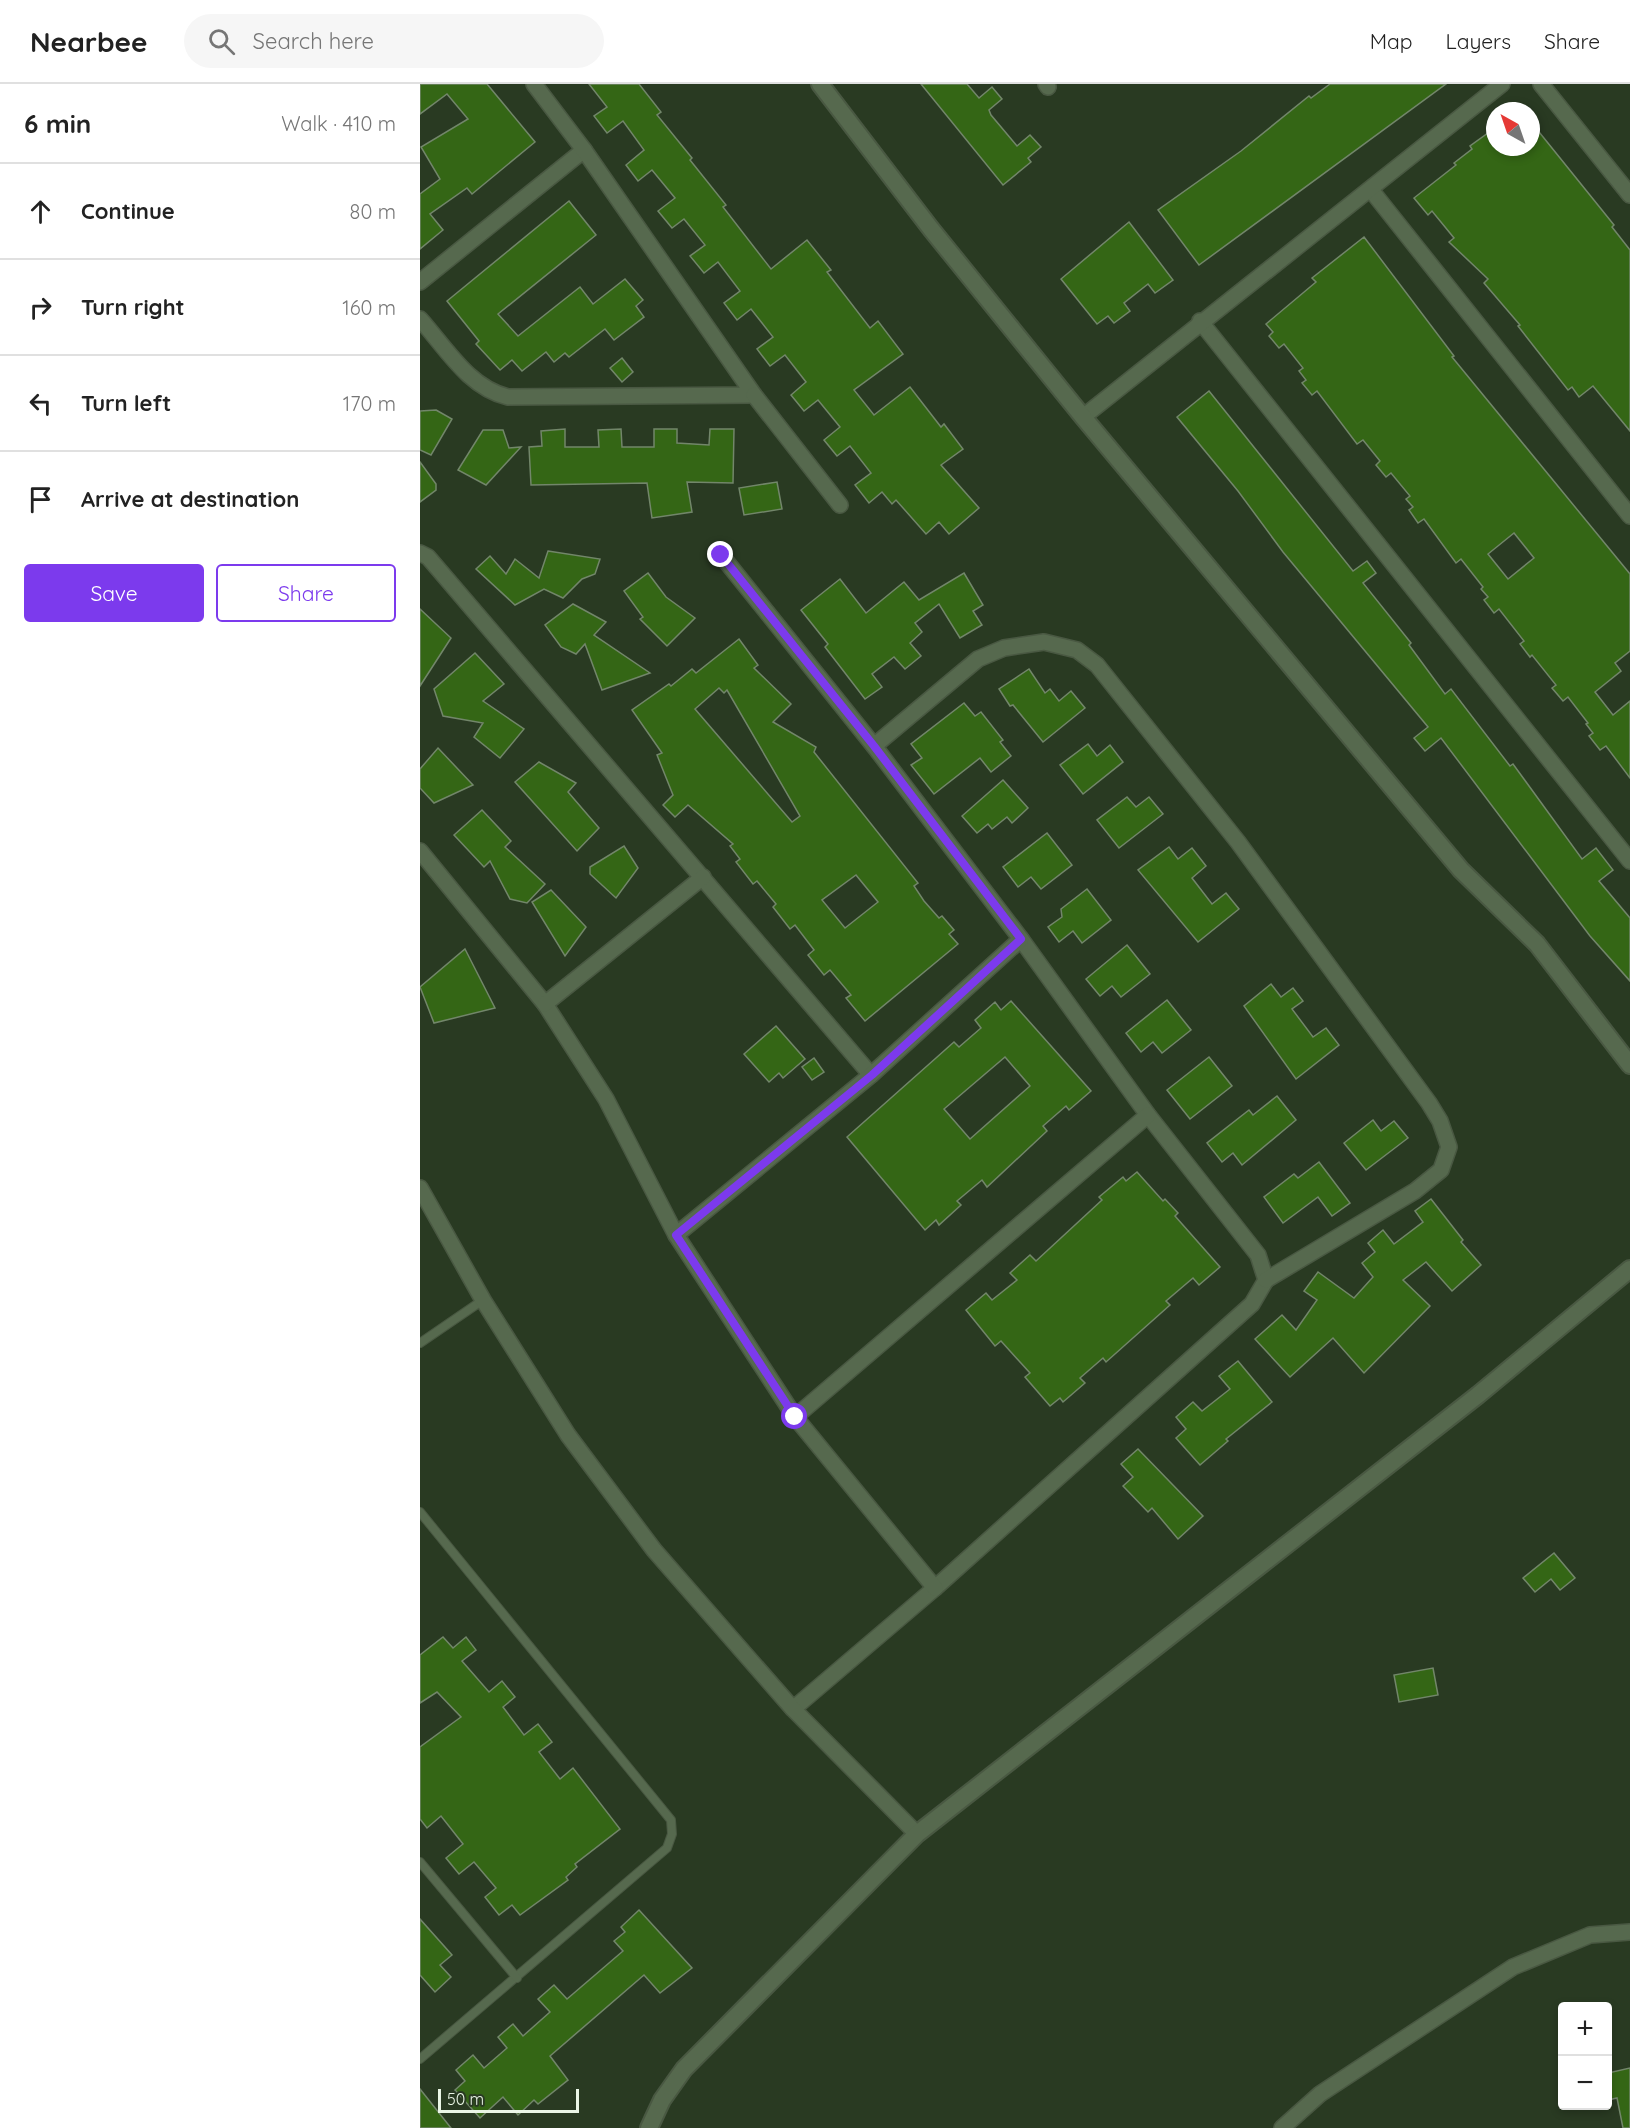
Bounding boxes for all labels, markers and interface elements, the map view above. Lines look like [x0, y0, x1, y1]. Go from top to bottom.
search box [184, 14, 604, 68]
text: Nearbee [30, 24, 148, 59]
icon: search [205, 25, 238, 58]
text: Search here [253, 27, 374, 55]
text: Map [1370, 28, 1413, 54]
text: Layers [1446, 28, 1511, 54]
text: Share [1544, 28, 1600, 54]
north arrow [1486, 102, 1540, 156]
text: 6 min [24, 107, 91, 140]
text: Walk · 410 m [281, 111, 396, 136]
icon: ahead [24, 195, 57, 228]
text: Continue [81, 197, 175, 225]
text: 80 m [350, 199, 396, 224]
icon: right [24, 291, 57, 324]
text: Turn right [81, 293, 185, 321]
text: 160 m [342, 295, 396, 320]
icon: left [24, 387, 57, 420]
text: Turn left [81, 389, 171, 417]
text: 170 m [343, 391, 396, 416]
icon: arrive [24, 483, 57, 516]
text: Arrive at destination [81, 485, 299, 513]
route end [707, 541, 733, 567]
button: Save [24, 564, 204, 622]
button: Share [216, 564, 396, 622]
route start [781, 1403, 807, 1429]
map controls [1558, 2002, 1612, 2110]
button: + [1558, 2002, 1612, 2056]
button: − [1558, 2056, 1612, 2110]
scale bar [438, 2086, 579, 2114]
text: 50 m [447, 2089, 484, 2109]

